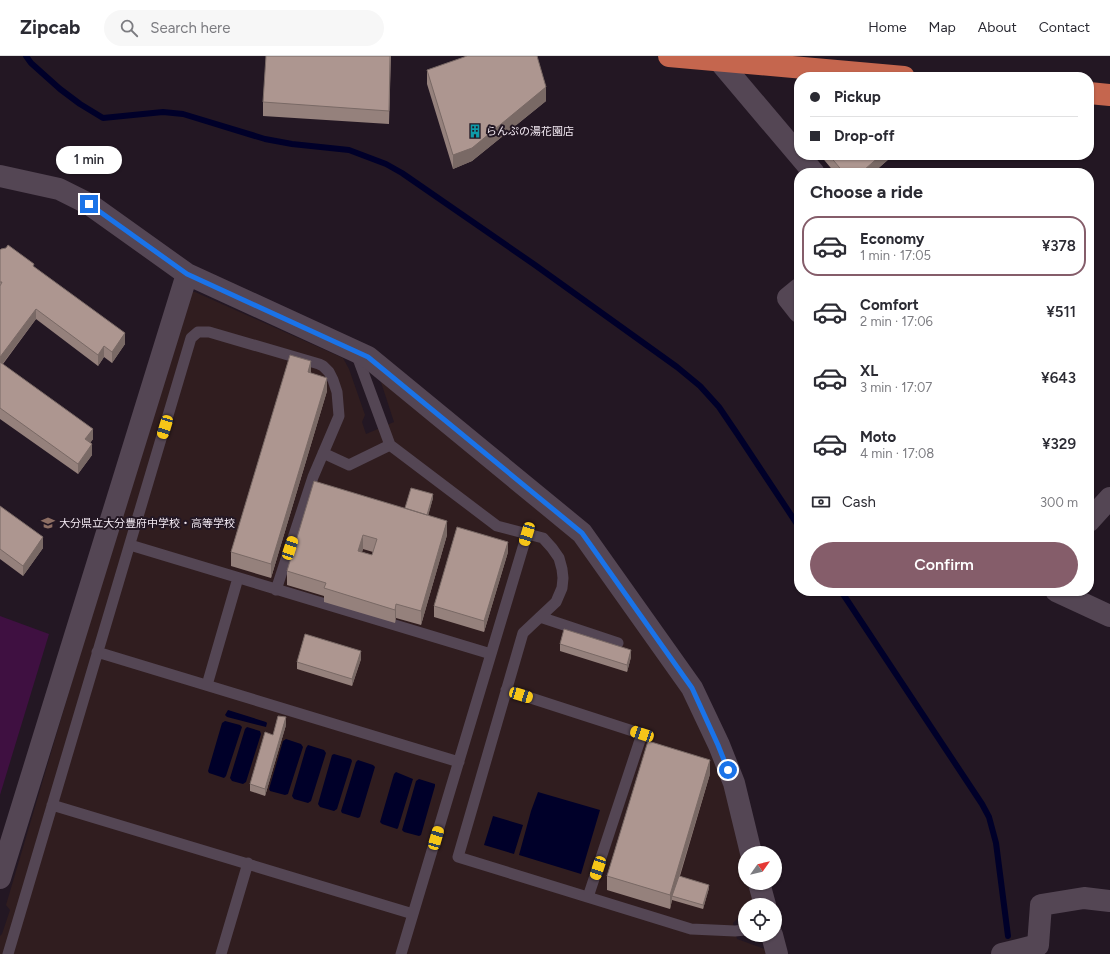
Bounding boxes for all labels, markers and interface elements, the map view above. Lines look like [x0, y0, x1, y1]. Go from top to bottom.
search box [104, 10, 384, 46]
text: Zipcab [20, 16, 80, 39]
icon: search [118, 17, 140, 39]
text: Search here [150, 19, 230, 37]
text: Home [868, 19, 907, 36]
text: Map [929, 19, 956, 36]
text: About [978, 19, 1017, 36]
text: Contact [1039, 19, 1090, 36]
text: Pickup [834, 88, 881, 106]
building icon: らんぷの湯花園店 [467, 123, 483, 139]
place label: らんぷの湯花園店 [486, 125, 574, 138]
text: Drop-off [834, 127, 895, 145]
callout: 1 min [56, 146, 122, 174]
text: 1 min [74, 152, 104, 167]
text: Choose a ride [810, 181, 923, 203]
route end [80, 195, 98, 213]
icon: car [812, 228, 848, 264]
text: Economy [860, 230, 925, 248]
text: ¥378 [1042, 237, 1076, 255]
text: 1 min · 17:05 [860, 248, 931, 263]
icon: car [812, 294, 848, 330]
text: Comfort [860, 296, 919, 314]
text: ¥511 [1046, 303, 1076, 321]
text: 2 min · 17:06 [860, 314, 933, 329]
icon: car [812, 360, 848, 396]
text: XL [860, 362, 878, 380]
text: ¥643 [1041, 369, 1076, 387]
text: 3 min · 17:07 [860, 380, 932, 395]
car [156, 414, 174, 440]
icon: car [812, 426, 848, 462]
text: Moto [860, 428, 896, 446]
text: ¥329 [1042, 435, 1076, 453]
text: 4 min · 17:08 [860, 446, 934, 461]
icon: cash [810, 491, 832, 513]
text: Cash [842, 493, 876, 511]
text: 300 m [1040, 495, 1078, 510]
school or university icon: 大分県立大分豊府中学校・高等学校 [40, 515, 56, 531]
place label: 大分県立大分豊府中学校・高等学校 [59, 517, 235, 530]
car [518, 521, 536, 547]
car [281, 535, 299, 561]
button: Confirm [810, 542, 1078, 588]
car [508, 686, 534, 704]
car [629, 725, 655, 743]
route start [719, 761, 737, 779]
car [427, 825, 445, 851]
north arrow [738, 846, 782, 890]
map controls [738, 846, 782, 942]
car [589, 855, 607, 881]
button: locate [738, 898, 782, 942]

